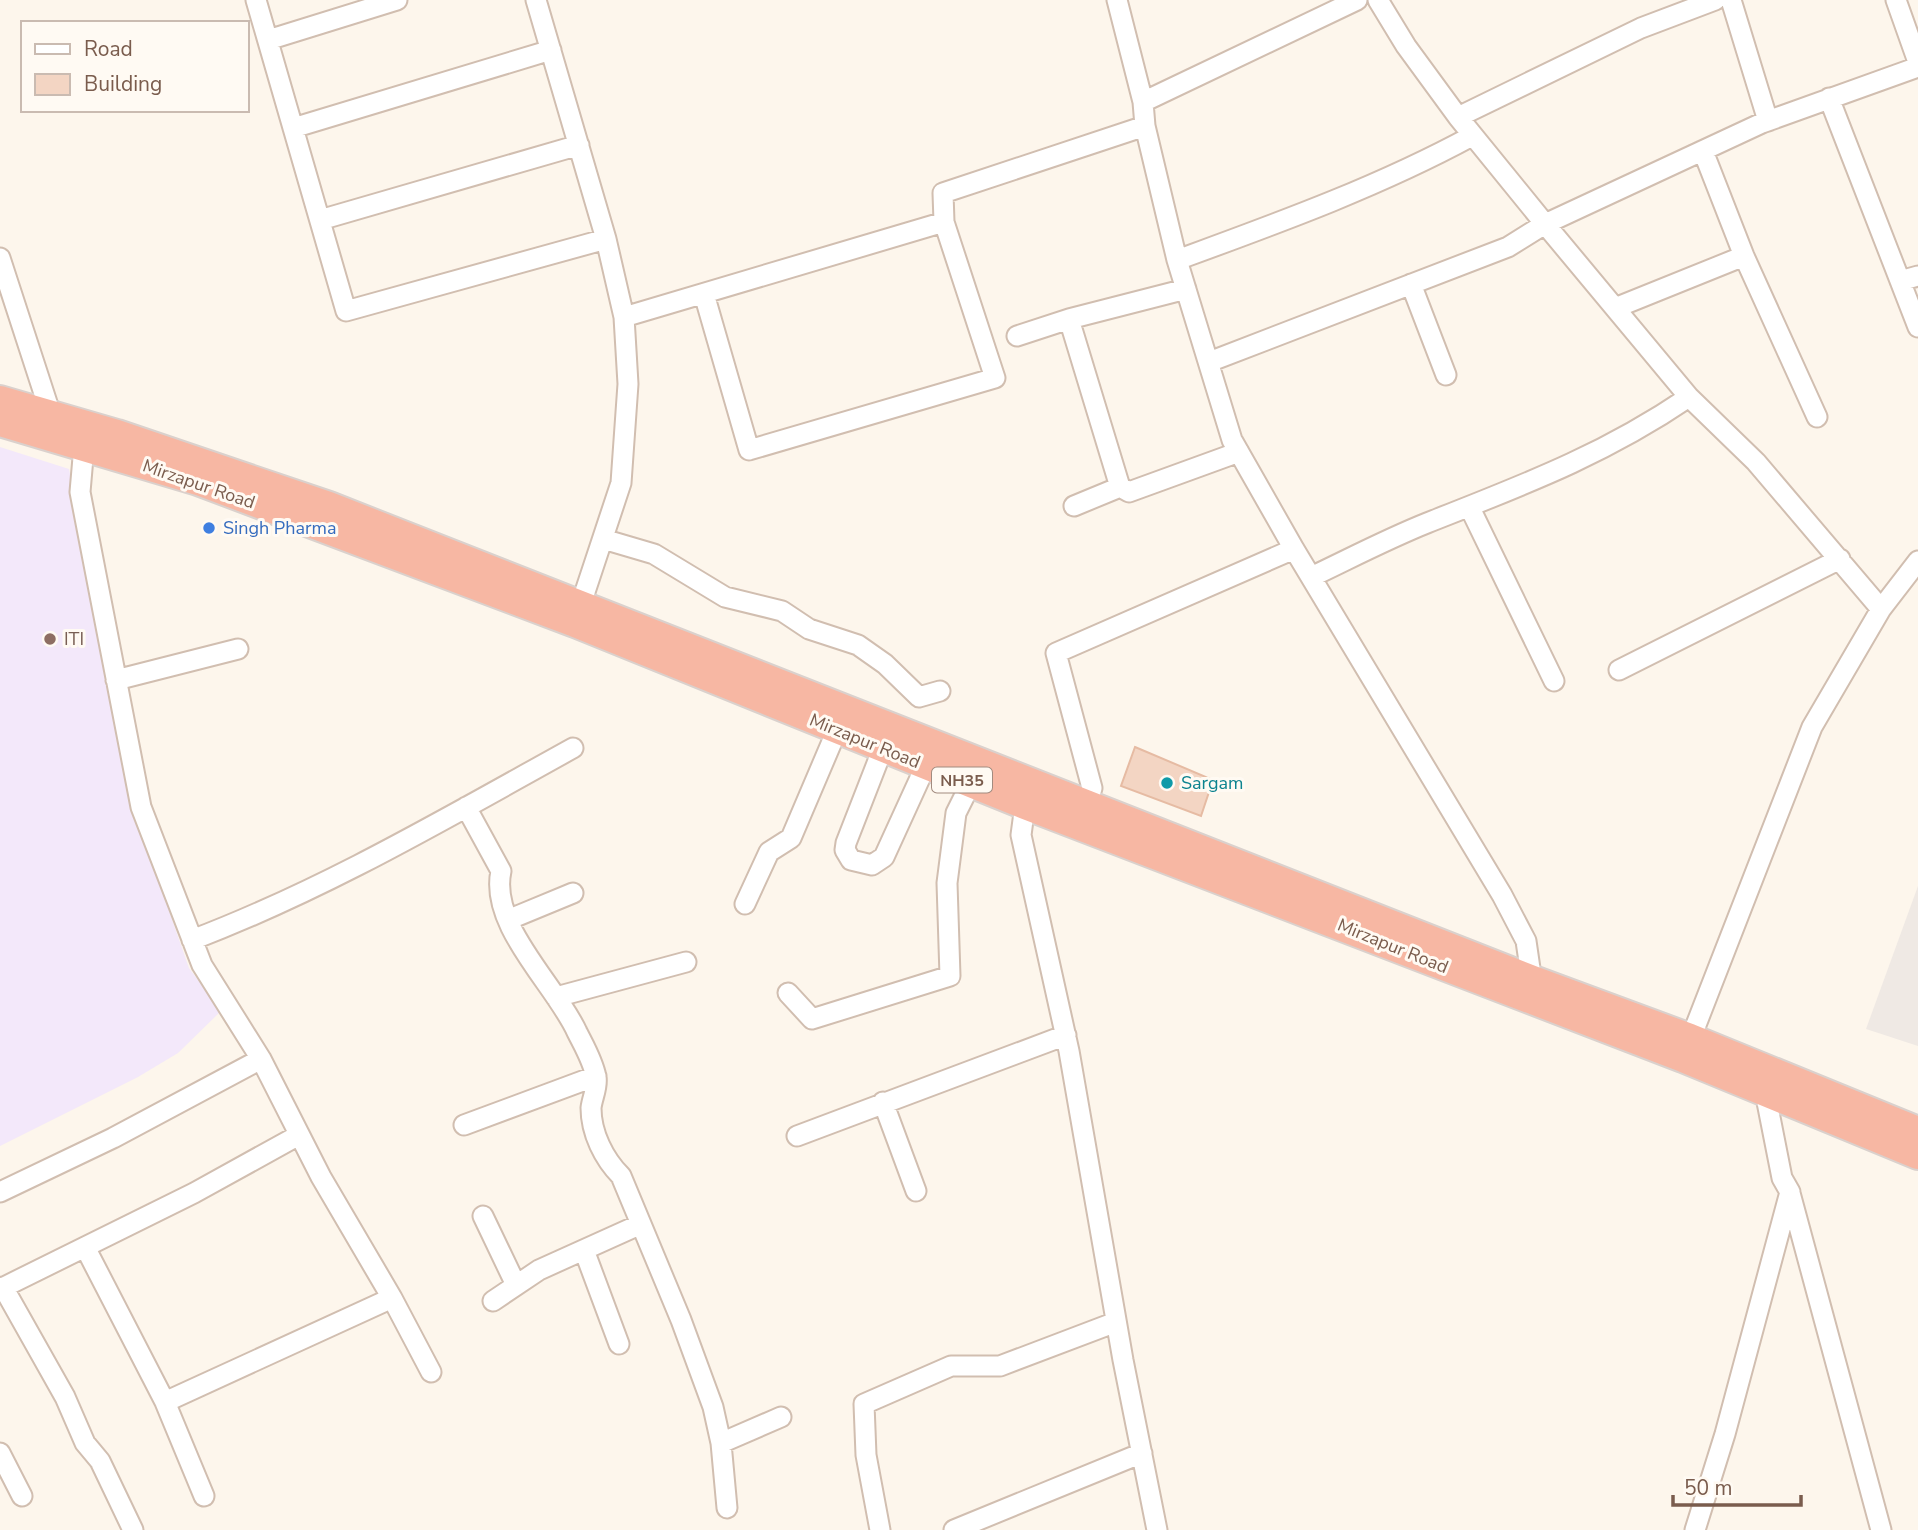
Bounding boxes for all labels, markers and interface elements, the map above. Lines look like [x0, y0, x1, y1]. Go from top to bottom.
legend [21, 21, 248, 112]
text: Road [84, 35, 133, 63]
text: Building [84, 70, 162, 98]
street label: Mirzapur Road [140, 454, 258, 514]
place label: Singh Pharma [223, 516, 336, 540]
marker: Singh Pharma [201, 520, 217, 536]
place label: ITI [64, 627, 84, 651]
marker: ITI [42, 631, 58, 647]
street label: Mirzapur Road [806, 708, 924, 774]
road number: NH35 [932, 768, 992, 792]
place label: Sargam [1181, 771, 1243, 795]
marker: Sargam [1159, 775, 1175, 791]
street label: Mirzapur Road [1334, 913, 1452, 979]
scale bar [1673, 1464, 1801, 1508]
text: 50 m [1684, 1474, 1733, 1502]

